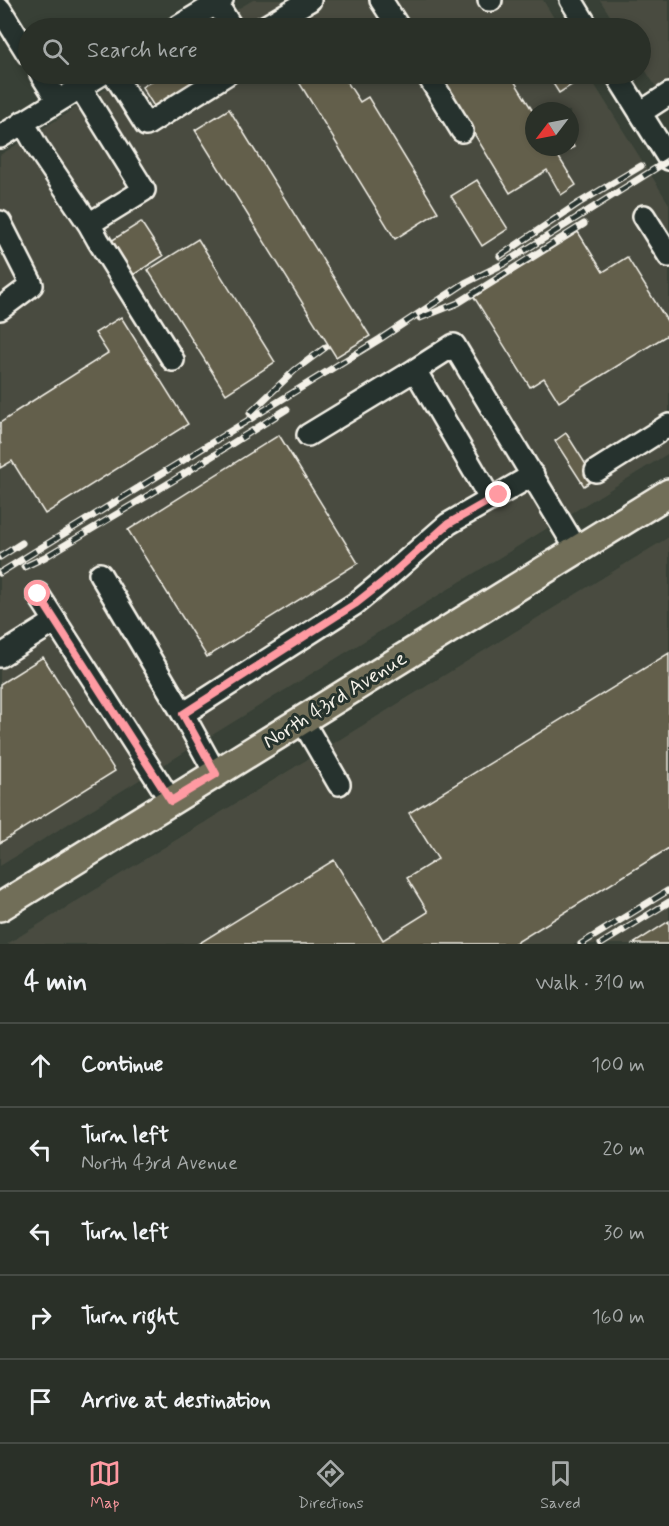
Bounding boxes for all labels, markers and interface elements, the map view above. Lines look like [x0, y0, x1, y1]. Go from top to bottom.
search box [18, 18, 651, 84]
icon: search [39, 35, 72, 68]
text: Search here [87, 37, 198, 65]
north arrow [525, 102, 579, 156]
route end [485, 481, 511, 507]
route start [24, 580, 50, 606]
street label: North 43rd Avenue [258, 645, 412, 755]
text: 4 min [24, 966, 87, 1000]
text: Walk · 310 m [535, 970, 645, 997]
icon: ahead [24, 1049, 57, 1082]
text: Continue [81, 1051, 163, 1079]
text: 100 m [591, 1052, 645, 1079]
text: Turn left [81, 1122, 169, 1150]
icon: left [24, 1133, 57, 1166]
text: 20 m [602, 1136, 645, 1163]
text: North 43rd Avenue [81, 1150, 238, 1177]
icon: left [24, 1217, 57, 1250]
text: Turn left [81, 1219, 169, 1247]
text: 30 m [603, 1220, 645, 1247]
icon: right [24, 1301, 57, 1334]
text: Turn right [81, 1303, 179, 1331]
text: 160 m [592, 1304, 645, 1331]
icon: arrive [24, 1385, 57, 1418]
text: Arrive at destination [81, 1387, 271, 1415]
tab: Map [88, 1457, 121, 1514]
tab: Directions [298, 1457, 364, 1514]
tab: Saved [540, 1457, 581, 1514]

